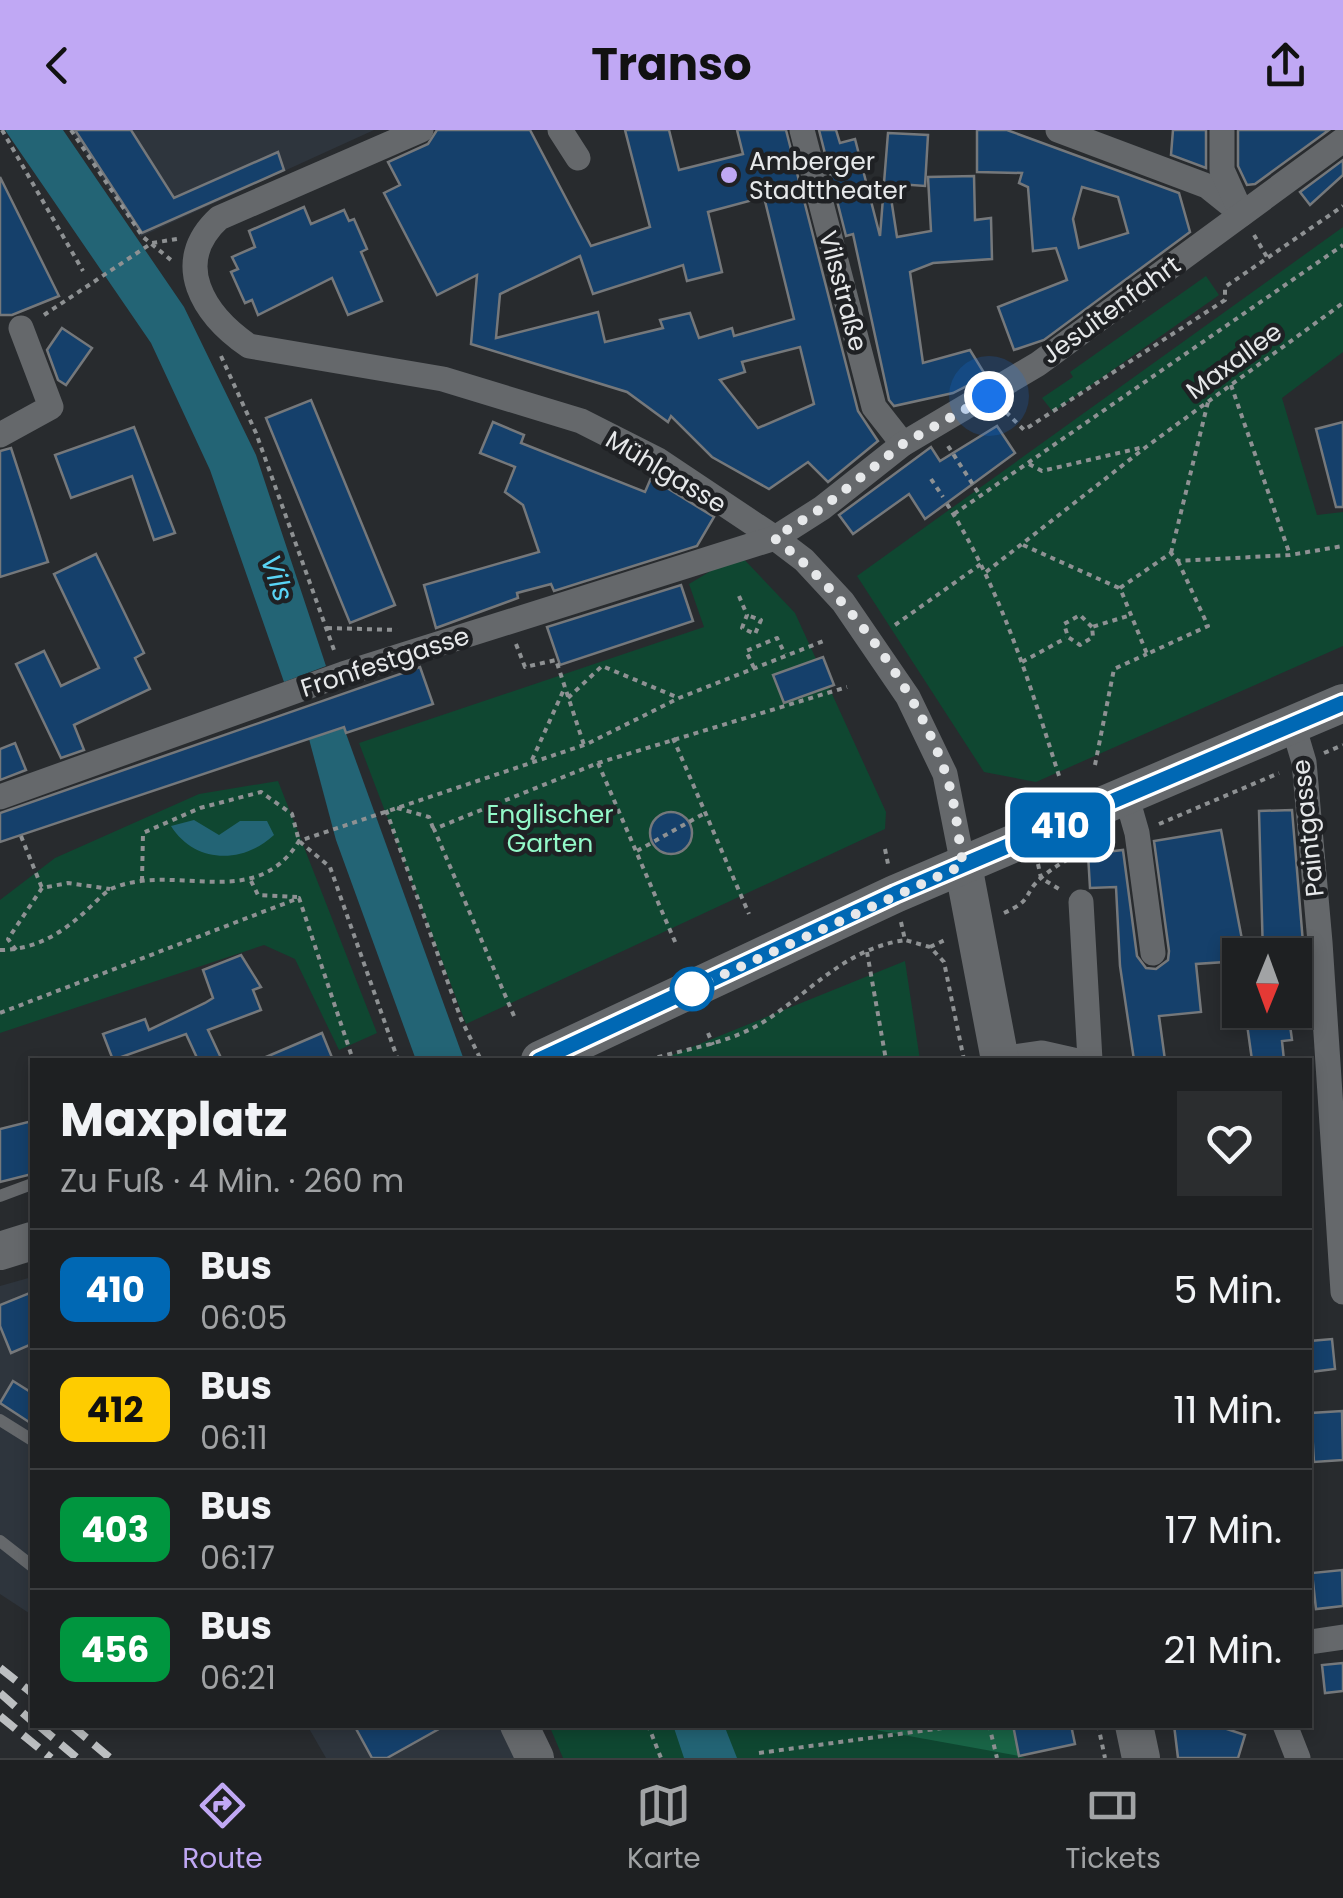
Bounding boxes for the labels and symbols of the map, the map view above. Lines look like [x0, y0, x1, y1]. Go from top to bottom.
place label: Amberger Stadttheater [749, 144, 907, 208]
marker: Amberger Stadttheater [718, 164, 740, 186]
street label: Vilsstraße [810, 227, 876, 355]
street label: Jesuitenfahrt [1034, 248, 1188, 372]
street label: Maxallee [1179, 314, 1289, 408]
your location [964, 371, 1014, 421]
street label: Mühlgasse [599, 422, 733, 522]
water label: Vils [251, 549, 303, 607]
street label: Fronfestgasse [296, 618, 474, 706]
street label: Paintgasse [1283, 758, 1333, 898]
line badge: 410 [1002, 792, 1118, 858]
park label: Englischer Garten [486, 797, 614, 861]
north arrow [1222, 938, 1312, 1028]
unlabelled marker [671, 968, 713, 1010]

